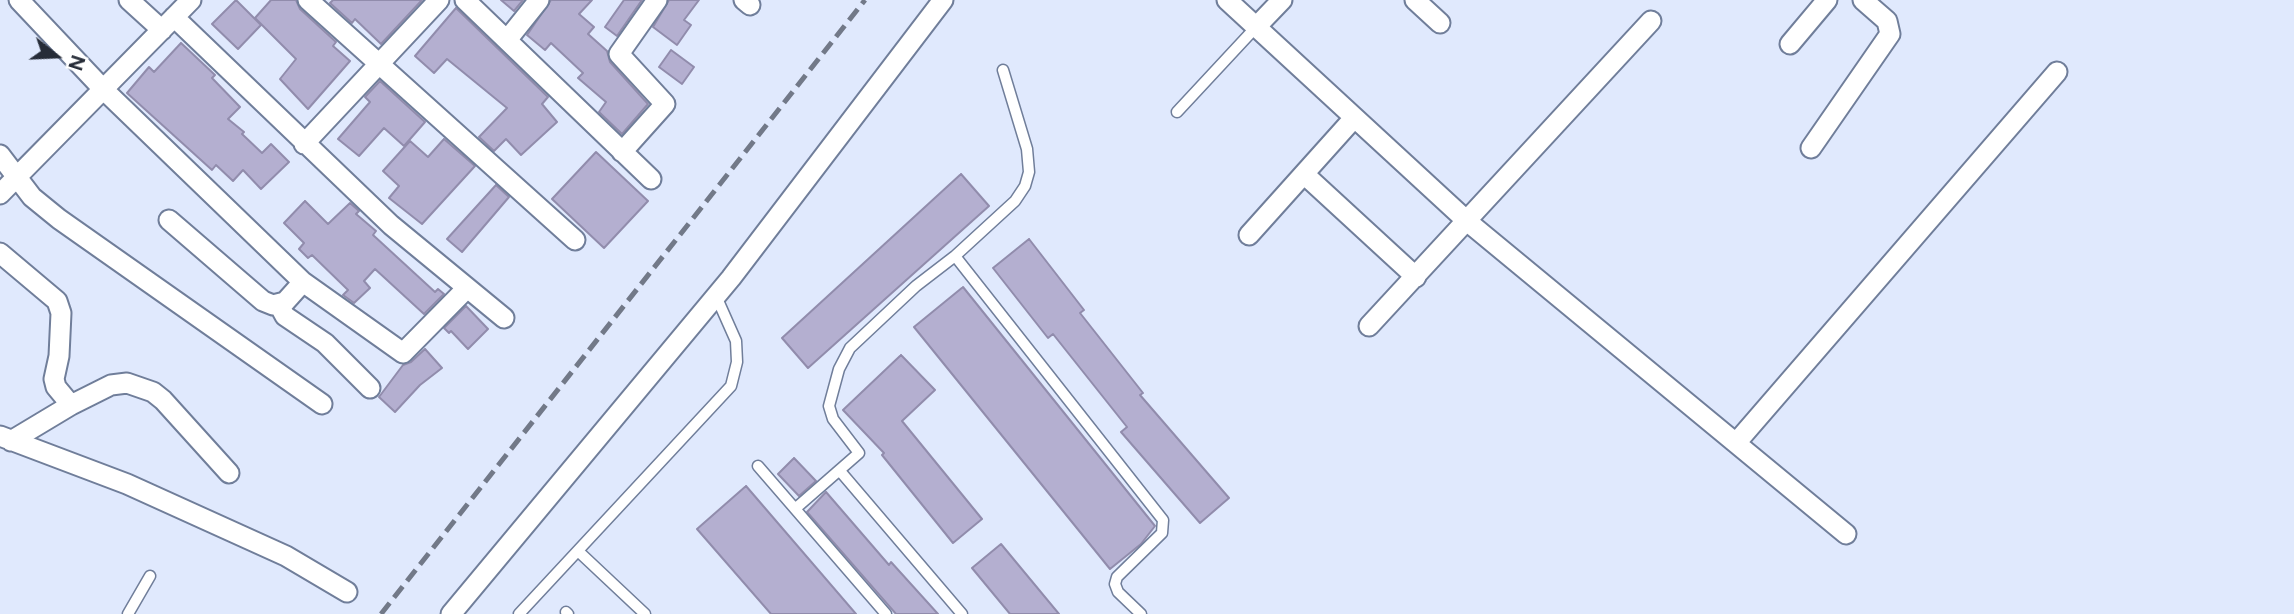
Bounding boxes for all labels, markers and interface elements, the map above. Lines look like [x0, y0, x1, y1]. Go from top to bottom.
north arrow [21, 21, 91, 91]
text: N [63, 52, 90, 73]

